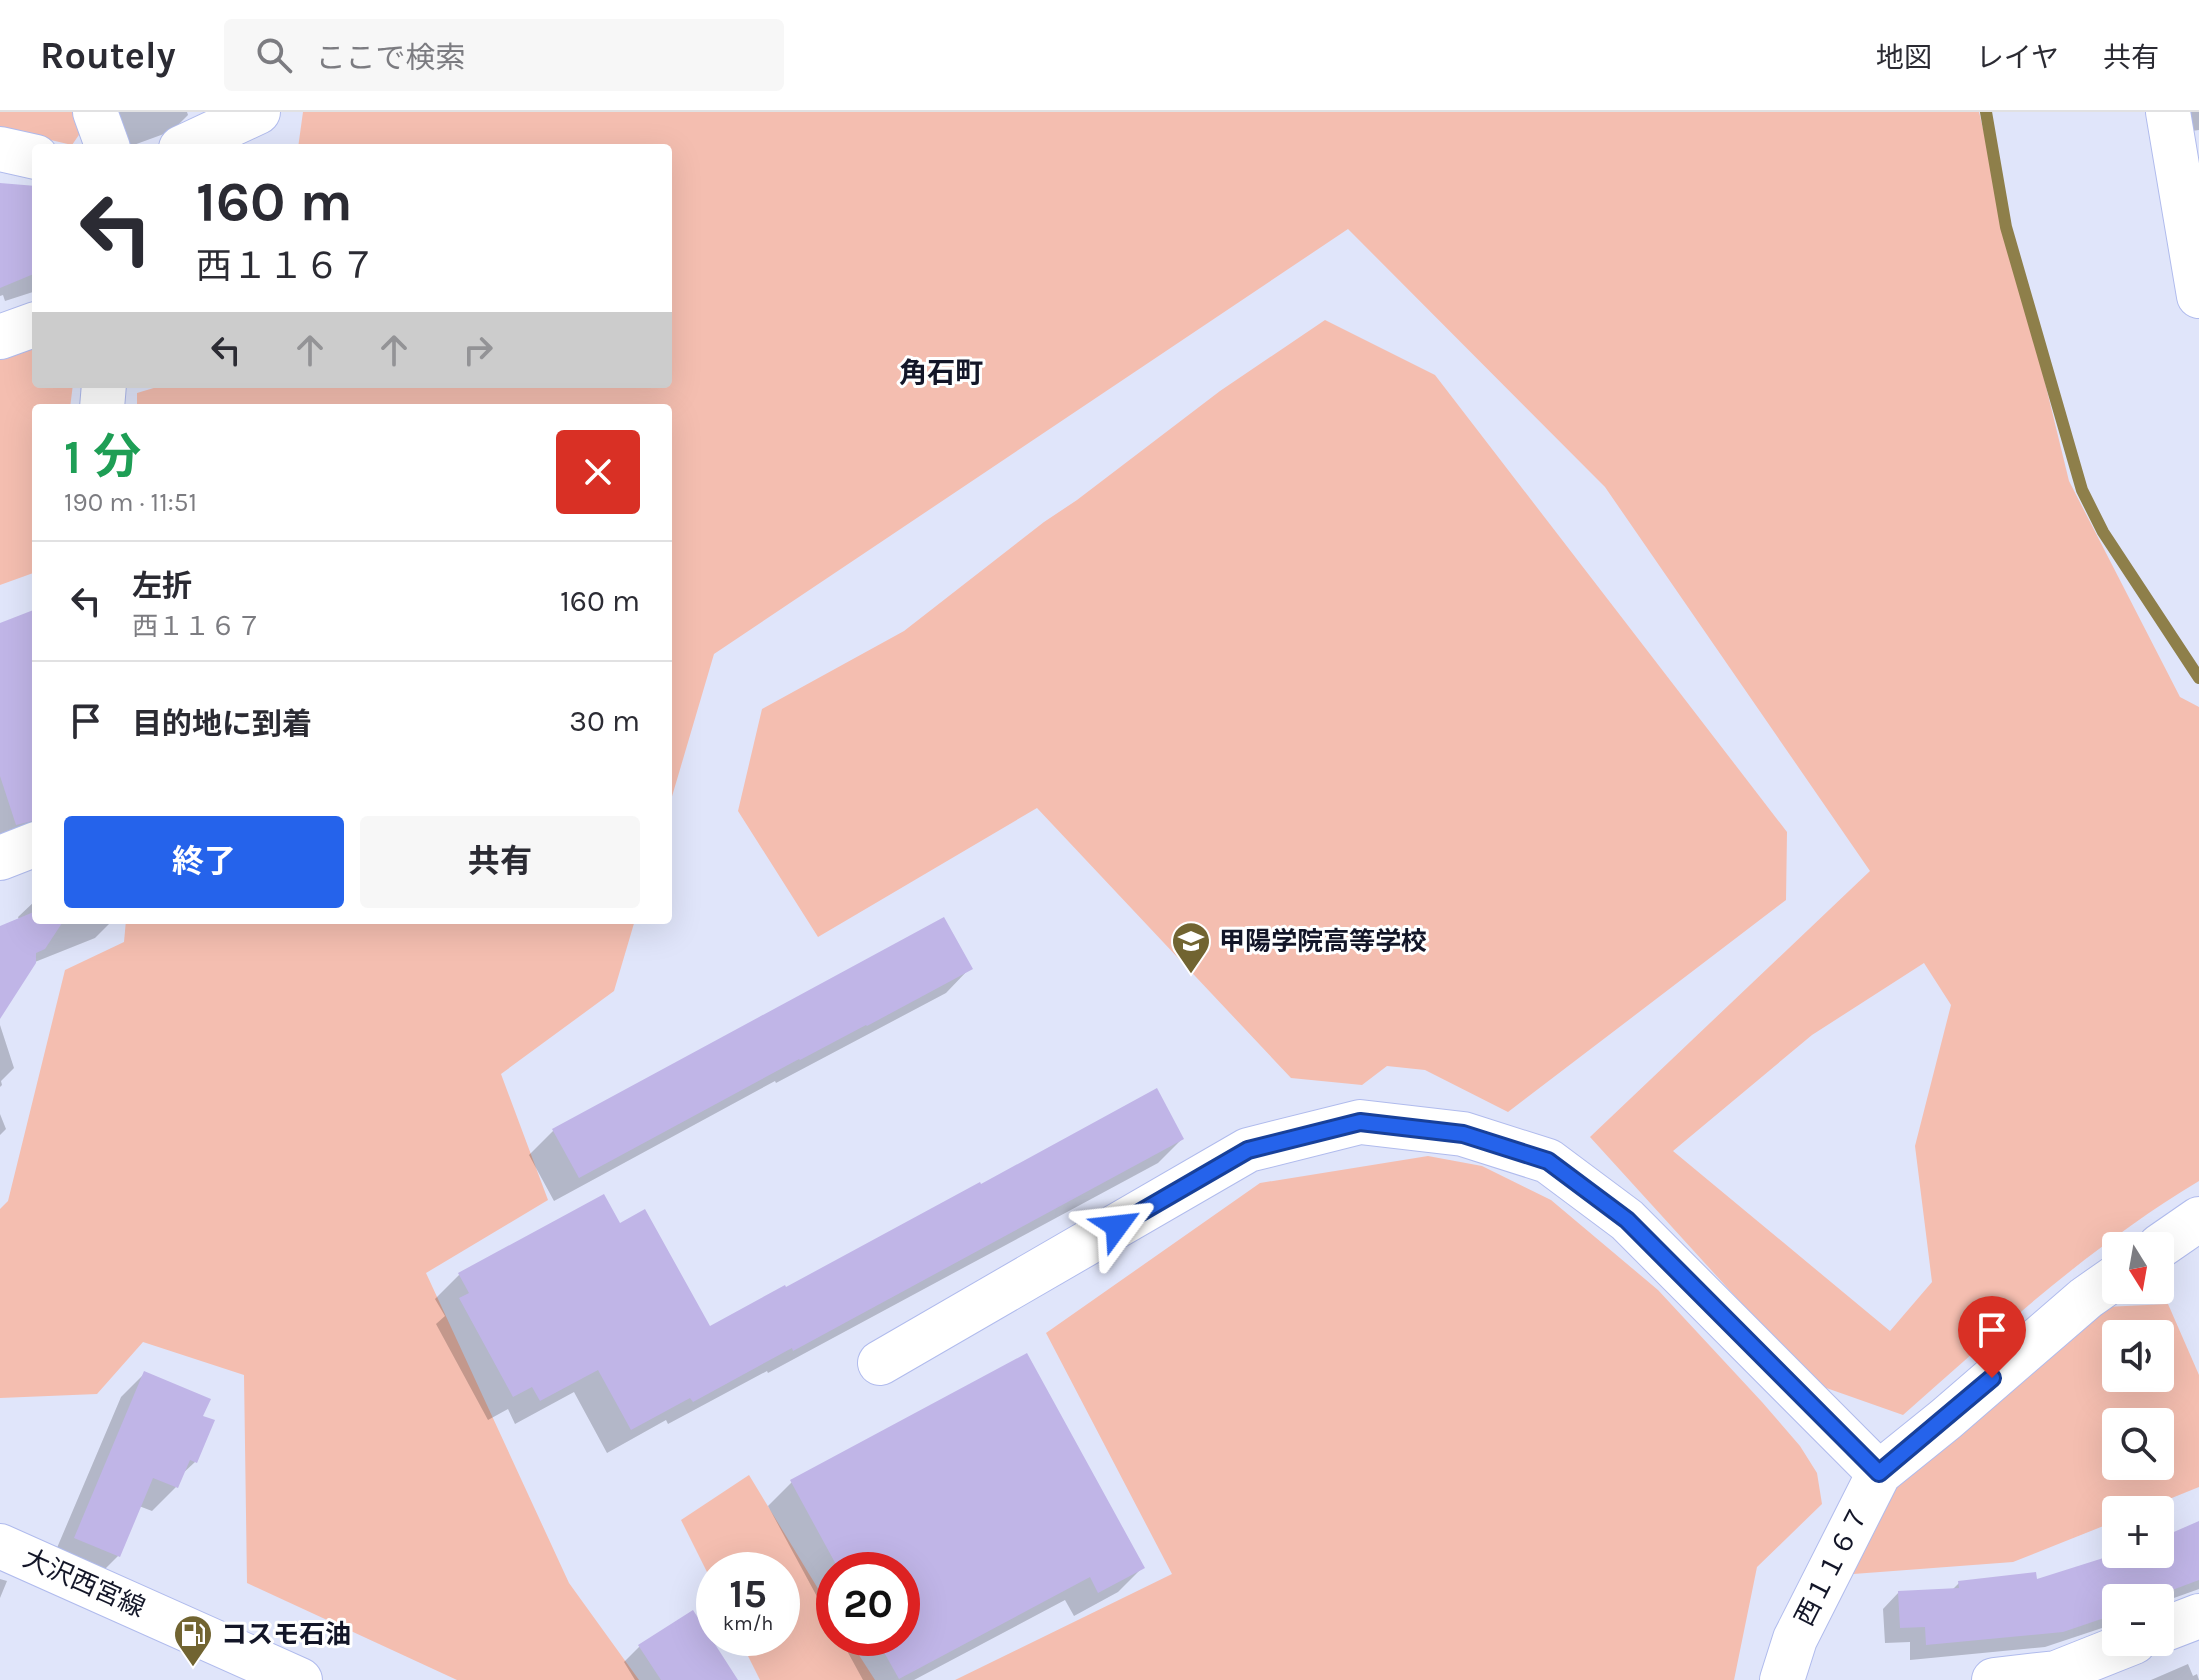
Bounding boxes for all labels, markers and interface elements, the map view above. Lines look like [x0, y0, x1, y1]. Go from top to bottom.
search box [224, 19, 784, 91]
text: Routely [40, 33, 176, 78]
icon: search [252, 33, 296, 77]
text: ここで検索 [316, 40, 466, 76]
text: 地図 [1876, 41, 1932, 74]
text: レイヤ [1976, 41, 2059, 74]
text: 共有 [2103, 41, 2159, 74]
text: 160 m [196, 169, 353, 234]
icon: left [64, 176, 168, 280]
text: 西１１６７ [196, 245, 376, 287]
icon: left [204, 328, 248, 372]
icon: ahead [288, 328, 332, 372]
icon: ahead [372, 328, 416, 372]
icon: right [456, 328, 500, 372]
district label: 角石町 [899, 356, 983, 389]
text: 1 分 [64, 429, 141, 485]
button: close [556, 430, 640, 514]
text: 190 m · 11:51 [64, 487, 197, 518]
text: 左折 [132, 568, 192, 604]
icon: left [64, 579, 108, 623]
text: 160 m [560, 583, 640, 619]
text: 西１１６７ [132, 611, 262, 642]
icon: arrive [64, 699, 108, 743]
text: 30 m [569, 703, 640, 739]
text: 目的地に到着 [132, 706, 312, 742]
button: 終了 [64, 816, 344, 908]
button: 共有 [360, 816, 640, 908]
school or university icon: 甲陽学院高等学校 [1170, 920, 1212, 975]
place label: 甲陽学院高等学校 [1219, 926, 1427, 957]
position arrow [1075, 1184, 1159, 1268]
north arrow [2102, 1232, 2174, 1304]
map controls [2102, 1232, 2174, 1656]
pin [1958, 1296, 2026, 1378]
icon: arrive [1970, 1308, 2014, 1352]
button: sound [2102, 1320, 2174, 1392]
button: search [2102, 1408, 2174, 1480]
button: + [2102, 1496, 2174, 1568]
street label: 西１１６７ [1789, 1501, 1875, 1631]
street label: 大沢西宮線 [18, 1542, 150, 1624]
speed limit sign: 20 [816, 1552, 920, 1656]
text: 15 [729, 1570, 767, 1617]
button: − [2102, 1584, 2174, 1656]
text: km/h [723, 1612, 773, 1635]
fuel station icon: コスモ石油 [172, 1613, 214, 1668]
place label: コスモ石油 [221, 1619, 351, 1650]

